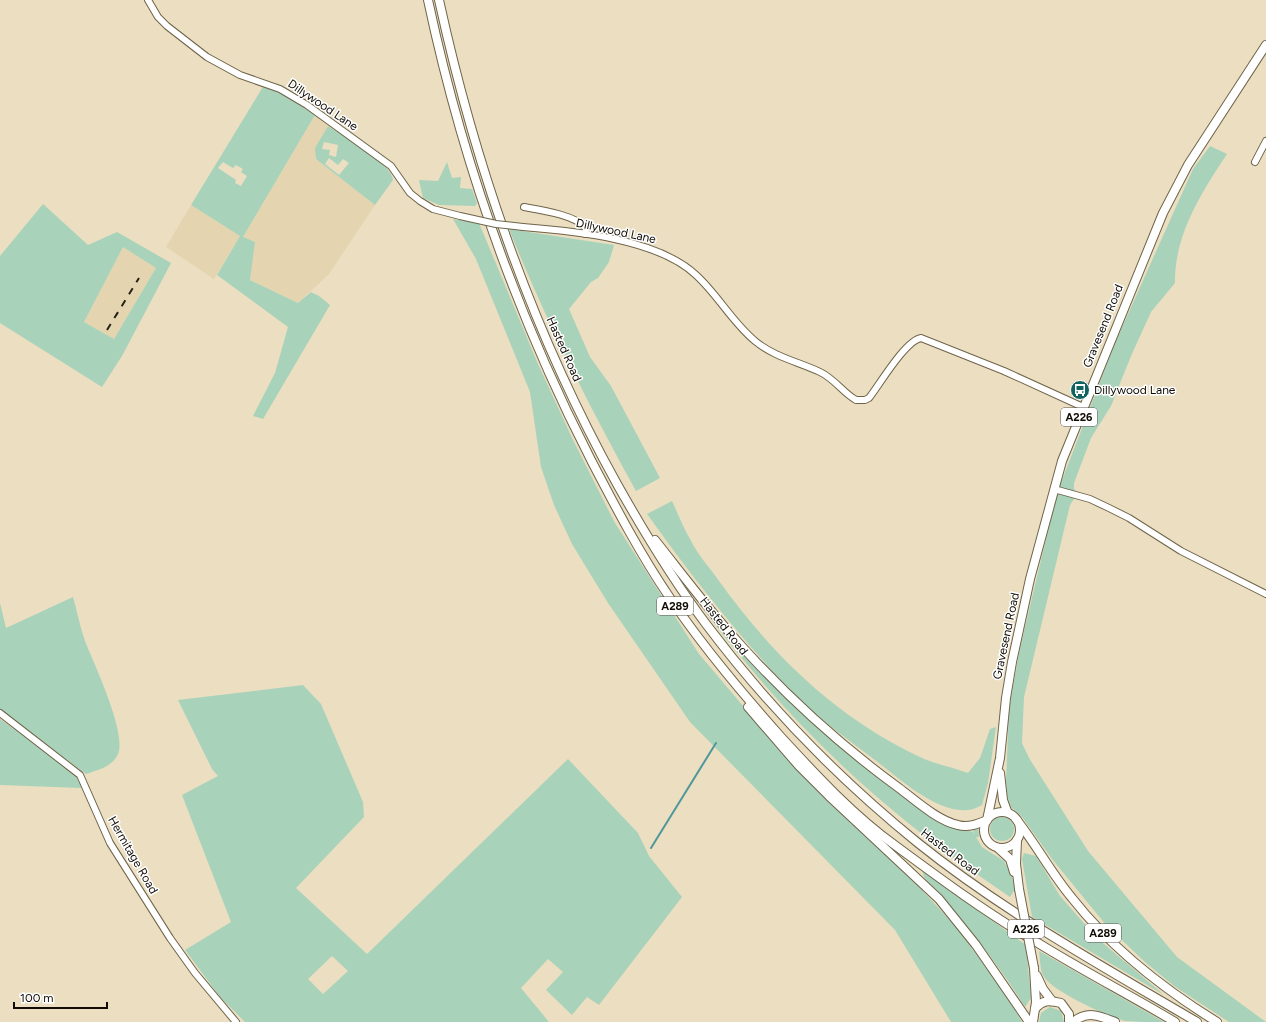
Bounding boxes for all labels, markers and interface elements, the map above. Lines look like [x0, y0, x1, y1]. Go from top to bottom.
street label: Dillywood Lane [285, 76, 361, 134]
street label: Dillywood Lane [575, 216, 658, 246]
street label: Gravesend Road [1080, 282, 1126, 370]
street label: Hasted Road [543, 314, 585, 384]
bus stop icon: Dillywood Lane [1069, 379, 1091, 401]
place label: Dillywood Lane [1094, 383, 1176, 397]
road number: A226 [1061, 408, 1097, 426]
street label: Gravesend Road [990, 591, 1022, 681]
street label: Hasted Road [697, 594, 751, 658]
road number: A289 [657, 597, 693, 615]
street label: Hermitage Road [105, 814, 161, 896]
street label: Hasted Road [918, 826, 982, 878]
road number: A226 [1008, 920, 1044, 938]
road number: A289 [1085, 924, 1121, 942]
scale bar [14, 984, 107, 1010]
text: 100 m [20, 991, 54, 1005]

